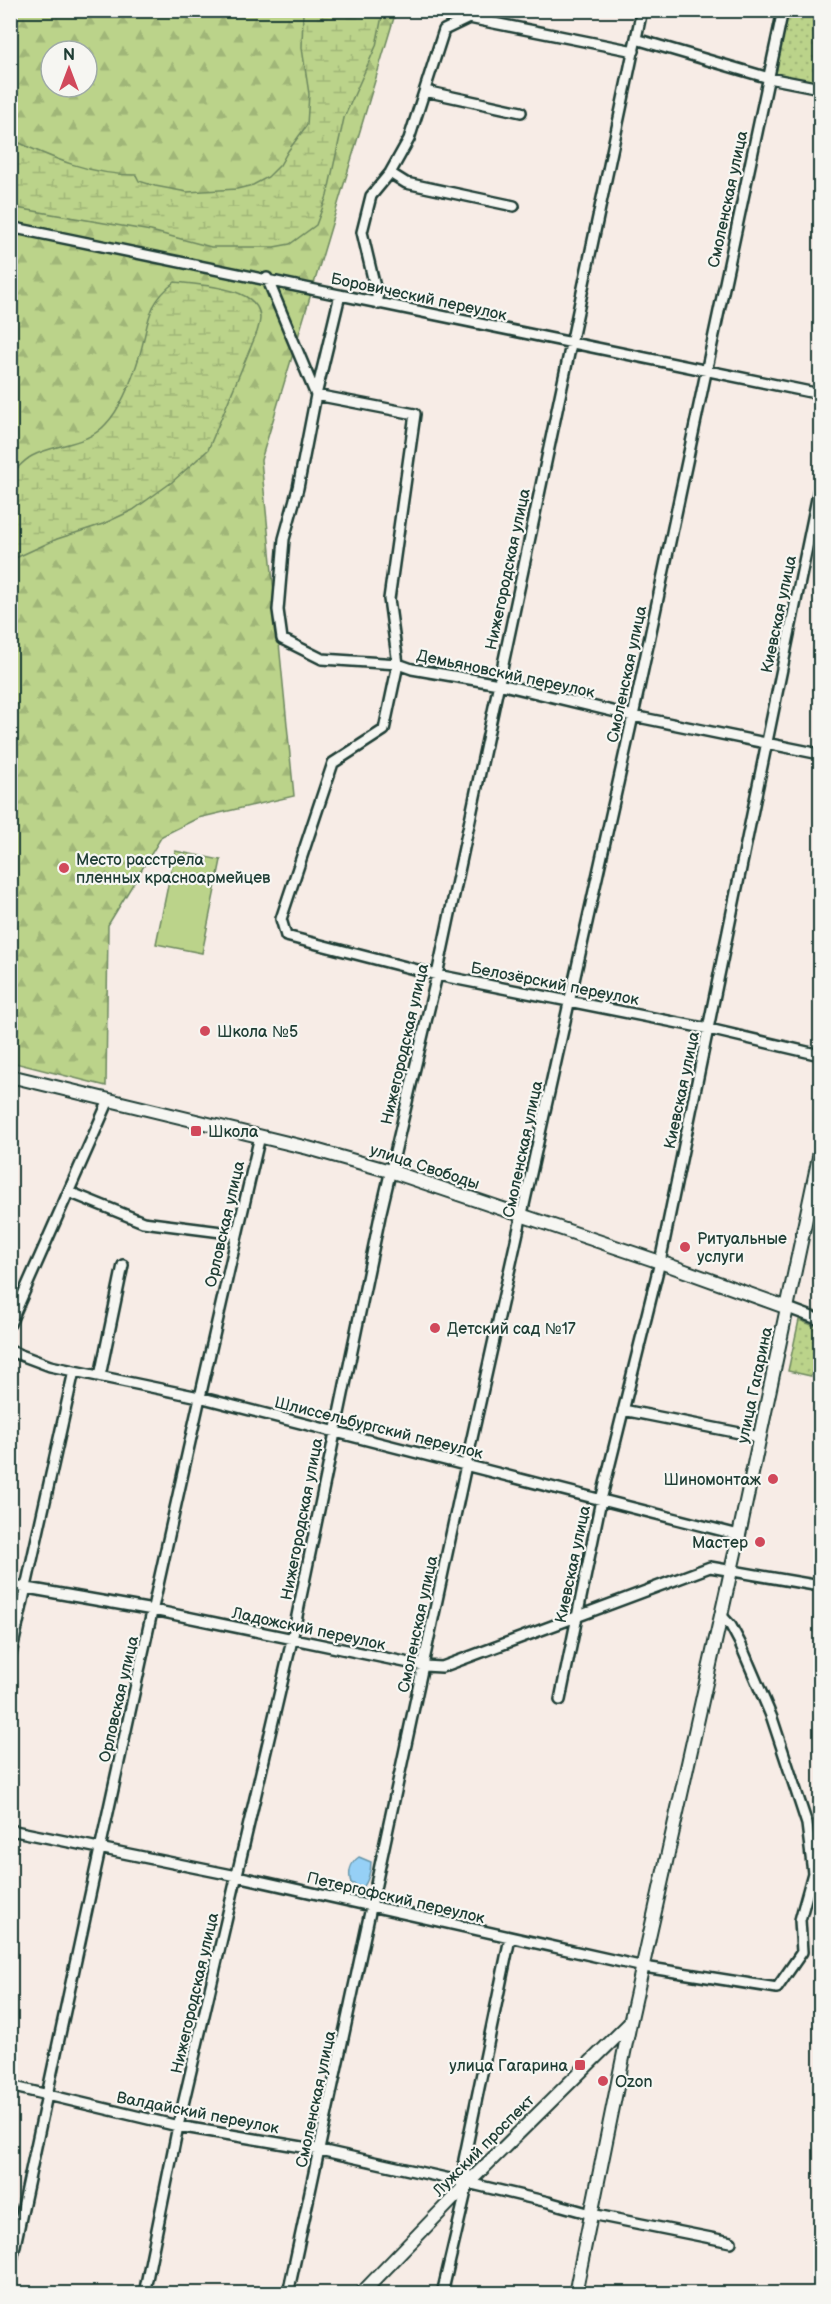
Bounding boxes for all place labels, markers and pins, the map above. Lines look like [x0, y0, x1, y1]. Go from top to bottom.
place label: Место расстрела пленных красноармейцев [76, 851, 271, 888]
marker: Место расстрела пленных красноармейцев [57, 861, 71, 875]
place label: Школа №5 [217, 1023, 298, 1042]
marker: Школа №5 [198, 1024, 212, 1038]
place label: Школа [208, 1123, 259, 1142]
marker: Школа [189, 1124, 203, 1138]
place label: Ритуальные услуги [697, 1230, 787, 1267]
marker: Ритуальные услуги [678, 1240, 692, 1254]
place label: Детский сад №17 [447, 1320, 576, 1339]
marker: Детский сад №17 [428, 1321, 442, 1335]
place label: Шиномонтаж [664, 1471, 762, 1490]
marker: Шиномонтаж [766, 1472, 780, 1486]
place label: Мастер [692, 1534, 748, 1553]
marker: Мастер [753, 1535, 767, 1549]
place label: улица Гагарина [449, 2057, 569, 2076]
marker: улица Гагарина [573, 2058, 587, 2072]
place label: Ozon [615, 2073, 653, 2092]
marker: Ozon [596, 2074, 610, 2088]

